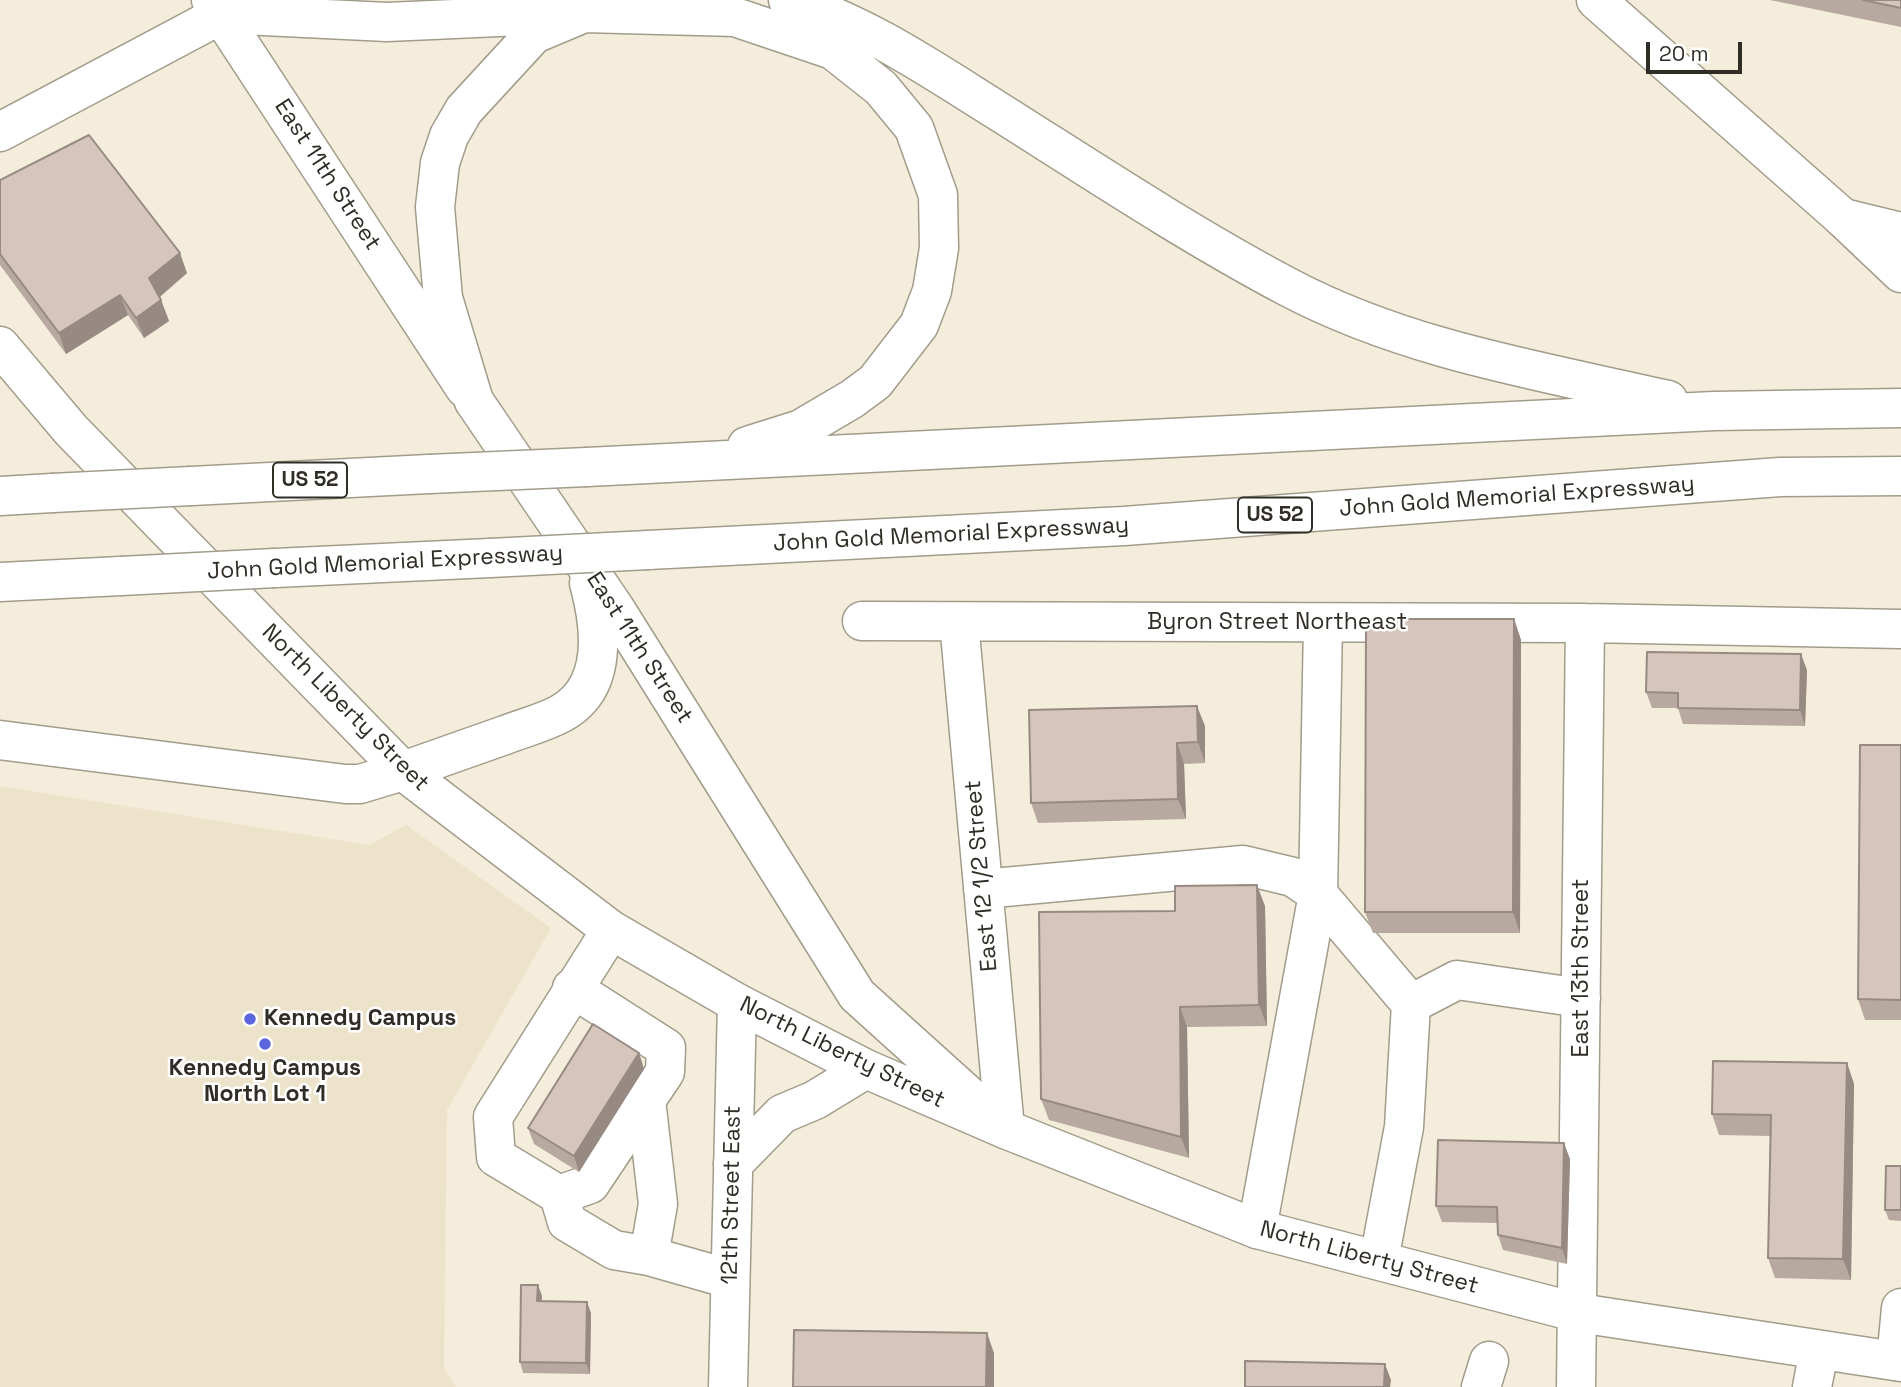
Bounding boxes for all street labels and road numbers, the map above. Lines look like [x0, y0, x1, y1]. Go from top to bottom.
street label: East 11th Street [268, 94, 386, 256]
road number: US 52 [273, 462, 347, 498]
street label: John Gold Memorial Expressway [1338, 471, 1696, 523]
road number: US 52 [1238, 498, 1312, 532]
street label: John Gold Memorial Expressway [772, 512, 1130, 558]
street label: John Gold Memorial Expressway [206, 540, 564, 586]
street label: East 11th Street [580, 567, 698, 729]
street label: Byron Street Northeast [1147, 609, 1407, 637]
street label: North Liberty Street [256, 619, 434, 797]
street label: East 12 1/2 Street [960, 779, 1004, 973]
street label: East 13th Street [1568, 879, 1596, 1057]
street label: North Liberty Street [735, 991, 949, 1115]
street label: 12th Street East [717, 1105, 747, 1285]
street label: North Liberty Street [1257, 1216, 1481, 1300]

